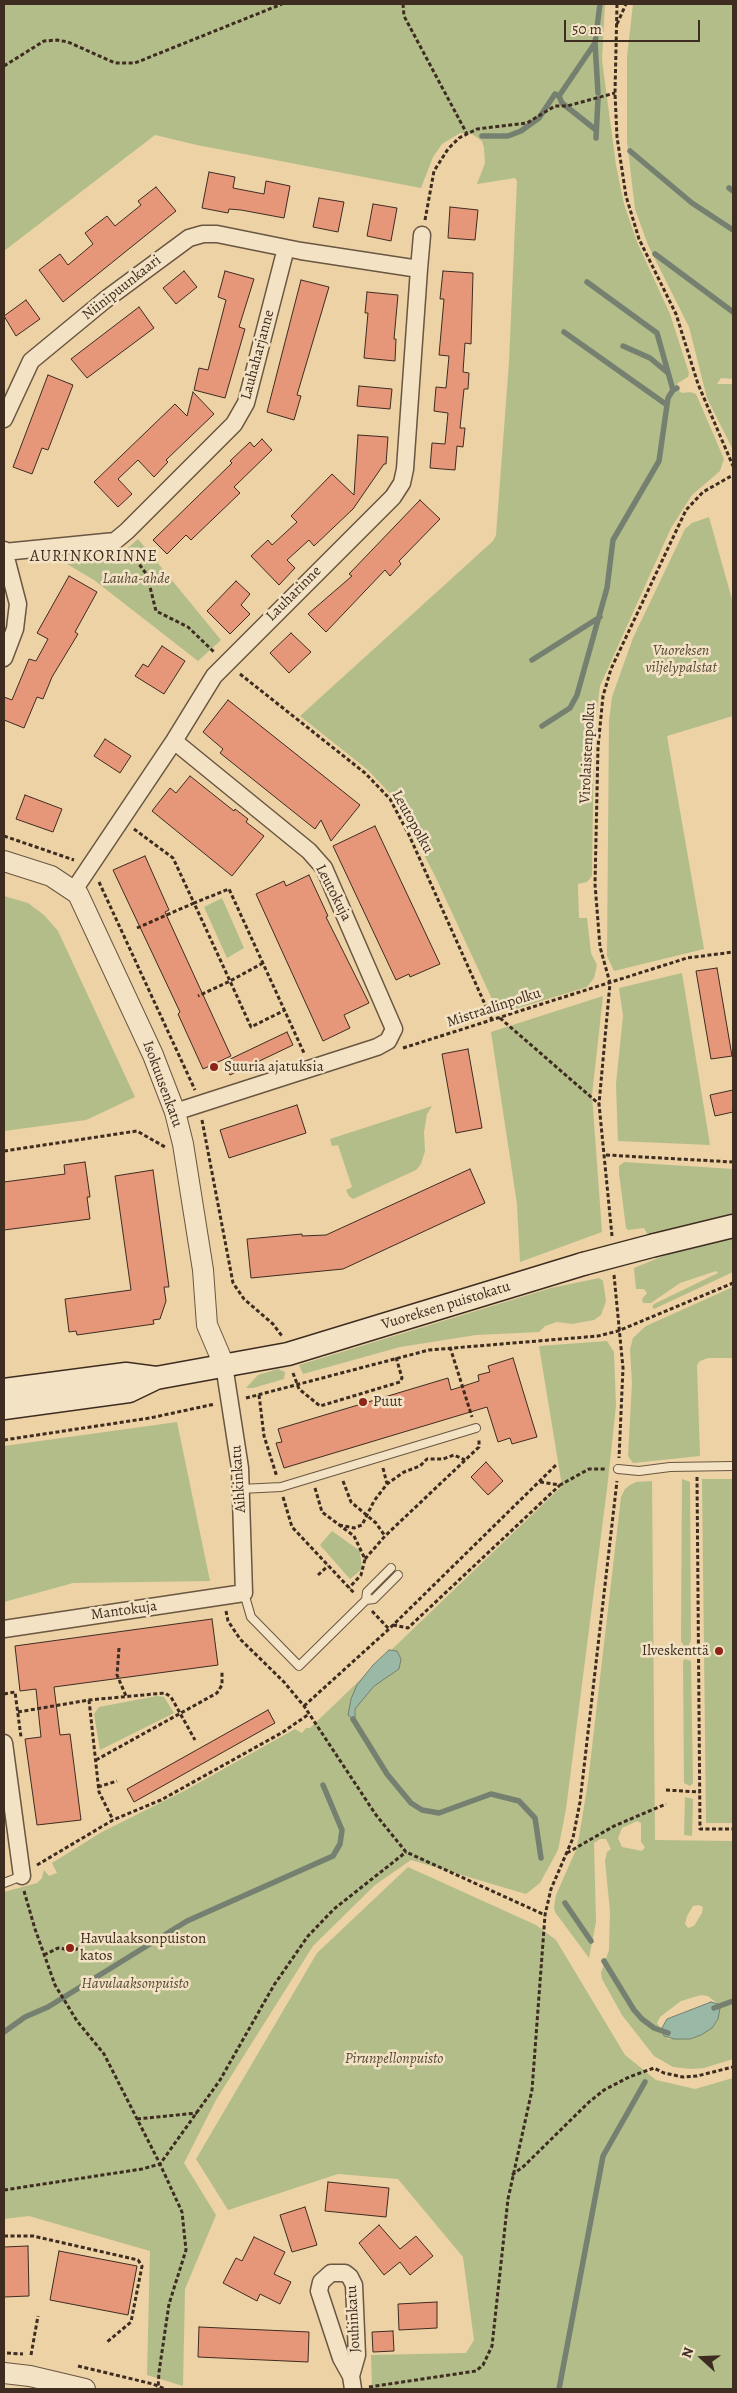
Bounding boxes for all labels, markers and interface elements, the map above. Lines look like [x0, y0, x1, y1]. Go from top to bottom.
scale bar [567, 10, 703, 42]
text: 50 m [572, 19, 602, 39]
street label: Niinipuunkaari [79, 252, 165, 324]
street label: Lauhaharjanne [237, 308, 279, 402]
district label: AURINKORINNE [29, 547, 159, 567]
street label: Lauharinne [263, 563, 325, 625]
park label: Lauha-ahde [102, 570, 170, 588]
park label: Vuoreksen viljelypalstat [645, 642, 717, 677]
street label: Virolaistenpolku [576, 702, 600, 804]
street label: Leutopolku [387, 787, 437, 857]
street label: Leutokuja [311, 862, 355, 924]
street label: Mistraalinpolku [445, 984, 543, 1032]
street label: Isokuusenkatu [138, 1038, 186, 1130]
place label: Suuria ajatuksia [224, 1058, 324, 1076]
marker: Suuria ajatuksia [208, 1061, 220, 1073]
street label: Vuoreksen puistokatu [379, 1278, 513, 1334]
place label: Puut [373, 1393, 402, 1411]
marker: Puut [357, 1396, 369, 1408]
street label: Aihkinkatu [228, 1445, 250, 1513]
street label: Mantokuja [90, 1597, 158, 1625]
place label: Ilveskenttä [642, 1642, 709, 1660]
marker: Ilveskenttä [713, 1645, 725, 1657]
place label: Havulaaksonpuiston katos [80, 1930, 206, 1965]
marker: Havulaaksonpuiston katos [64, 1942, 76, 1954]
park label: Havulaaksonpuisto [81, 1975, 189, 1993]
park label: Pirunpellonpuisto [345, 2050, 443, 2068]
street label: Jouhinkatu [343, 2285, 365, 2353]
north arrow [677, 2333, 727, 2383]
text: N [677, 2345, 698, 2361]

